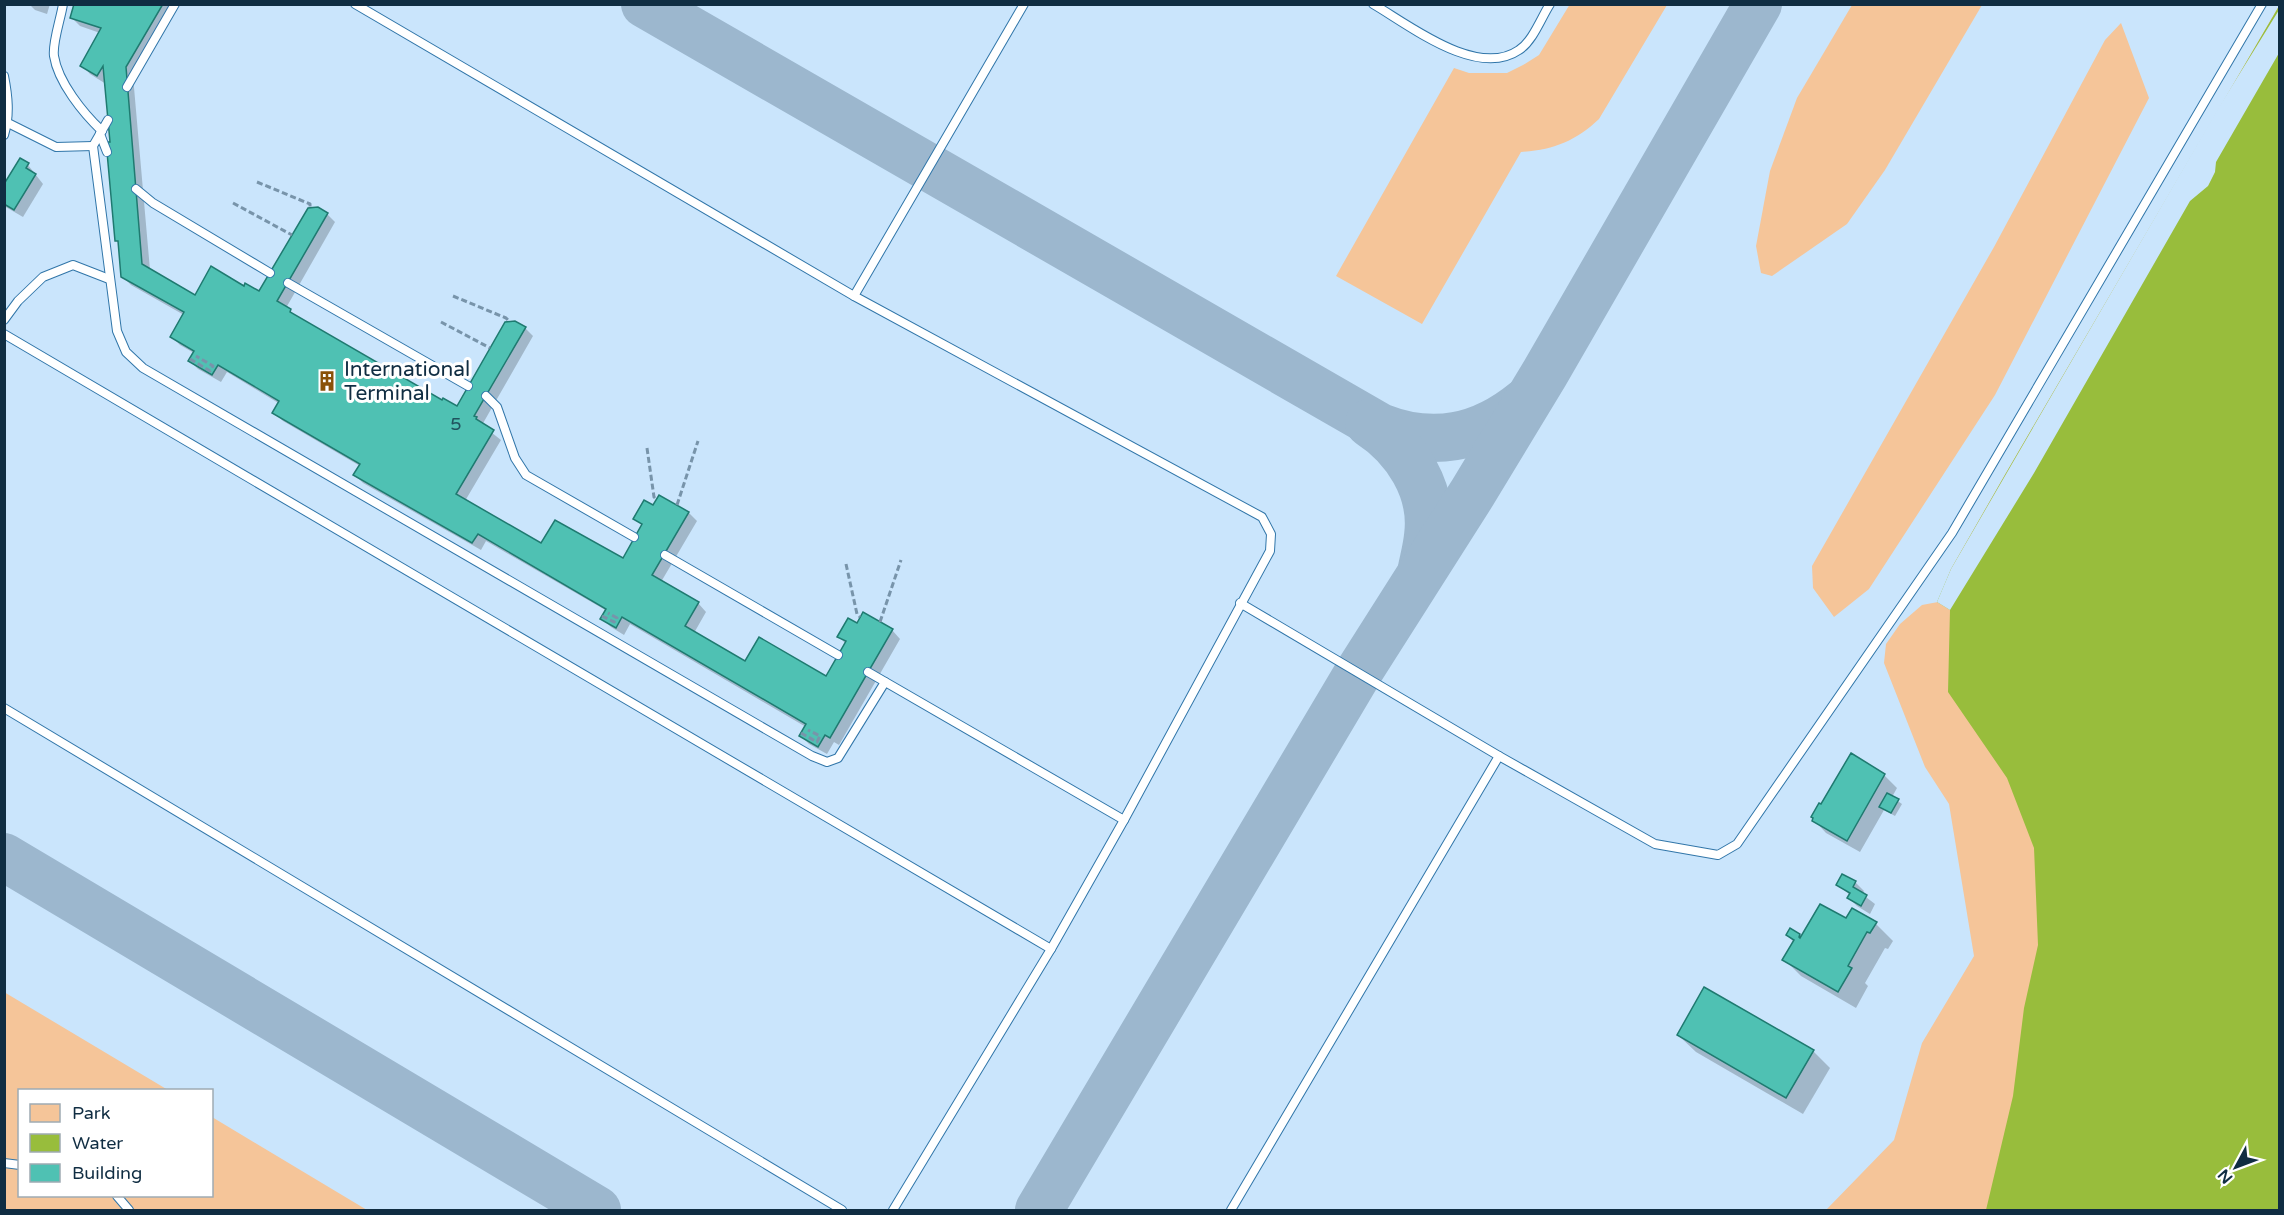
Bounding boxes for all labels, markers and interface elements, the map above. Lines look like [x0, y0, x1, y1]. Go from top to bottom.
place label: International Terminal [344, 357, 470, 406]
building icon: International Terminal [315, 369, 339, 393]
house number: 5 [450, 413, 462, 435]
legend [18, 1089, 213, 1197]
text: Park [72, 1102, 111, 1124]
text: Water [72, 1132, 123, 1154]
north arrow [2206, 1137, 2266, 1197]
text: Building [72, 1162, 142, 1184]
text: N [2214, 1165, 2237, 1188]

